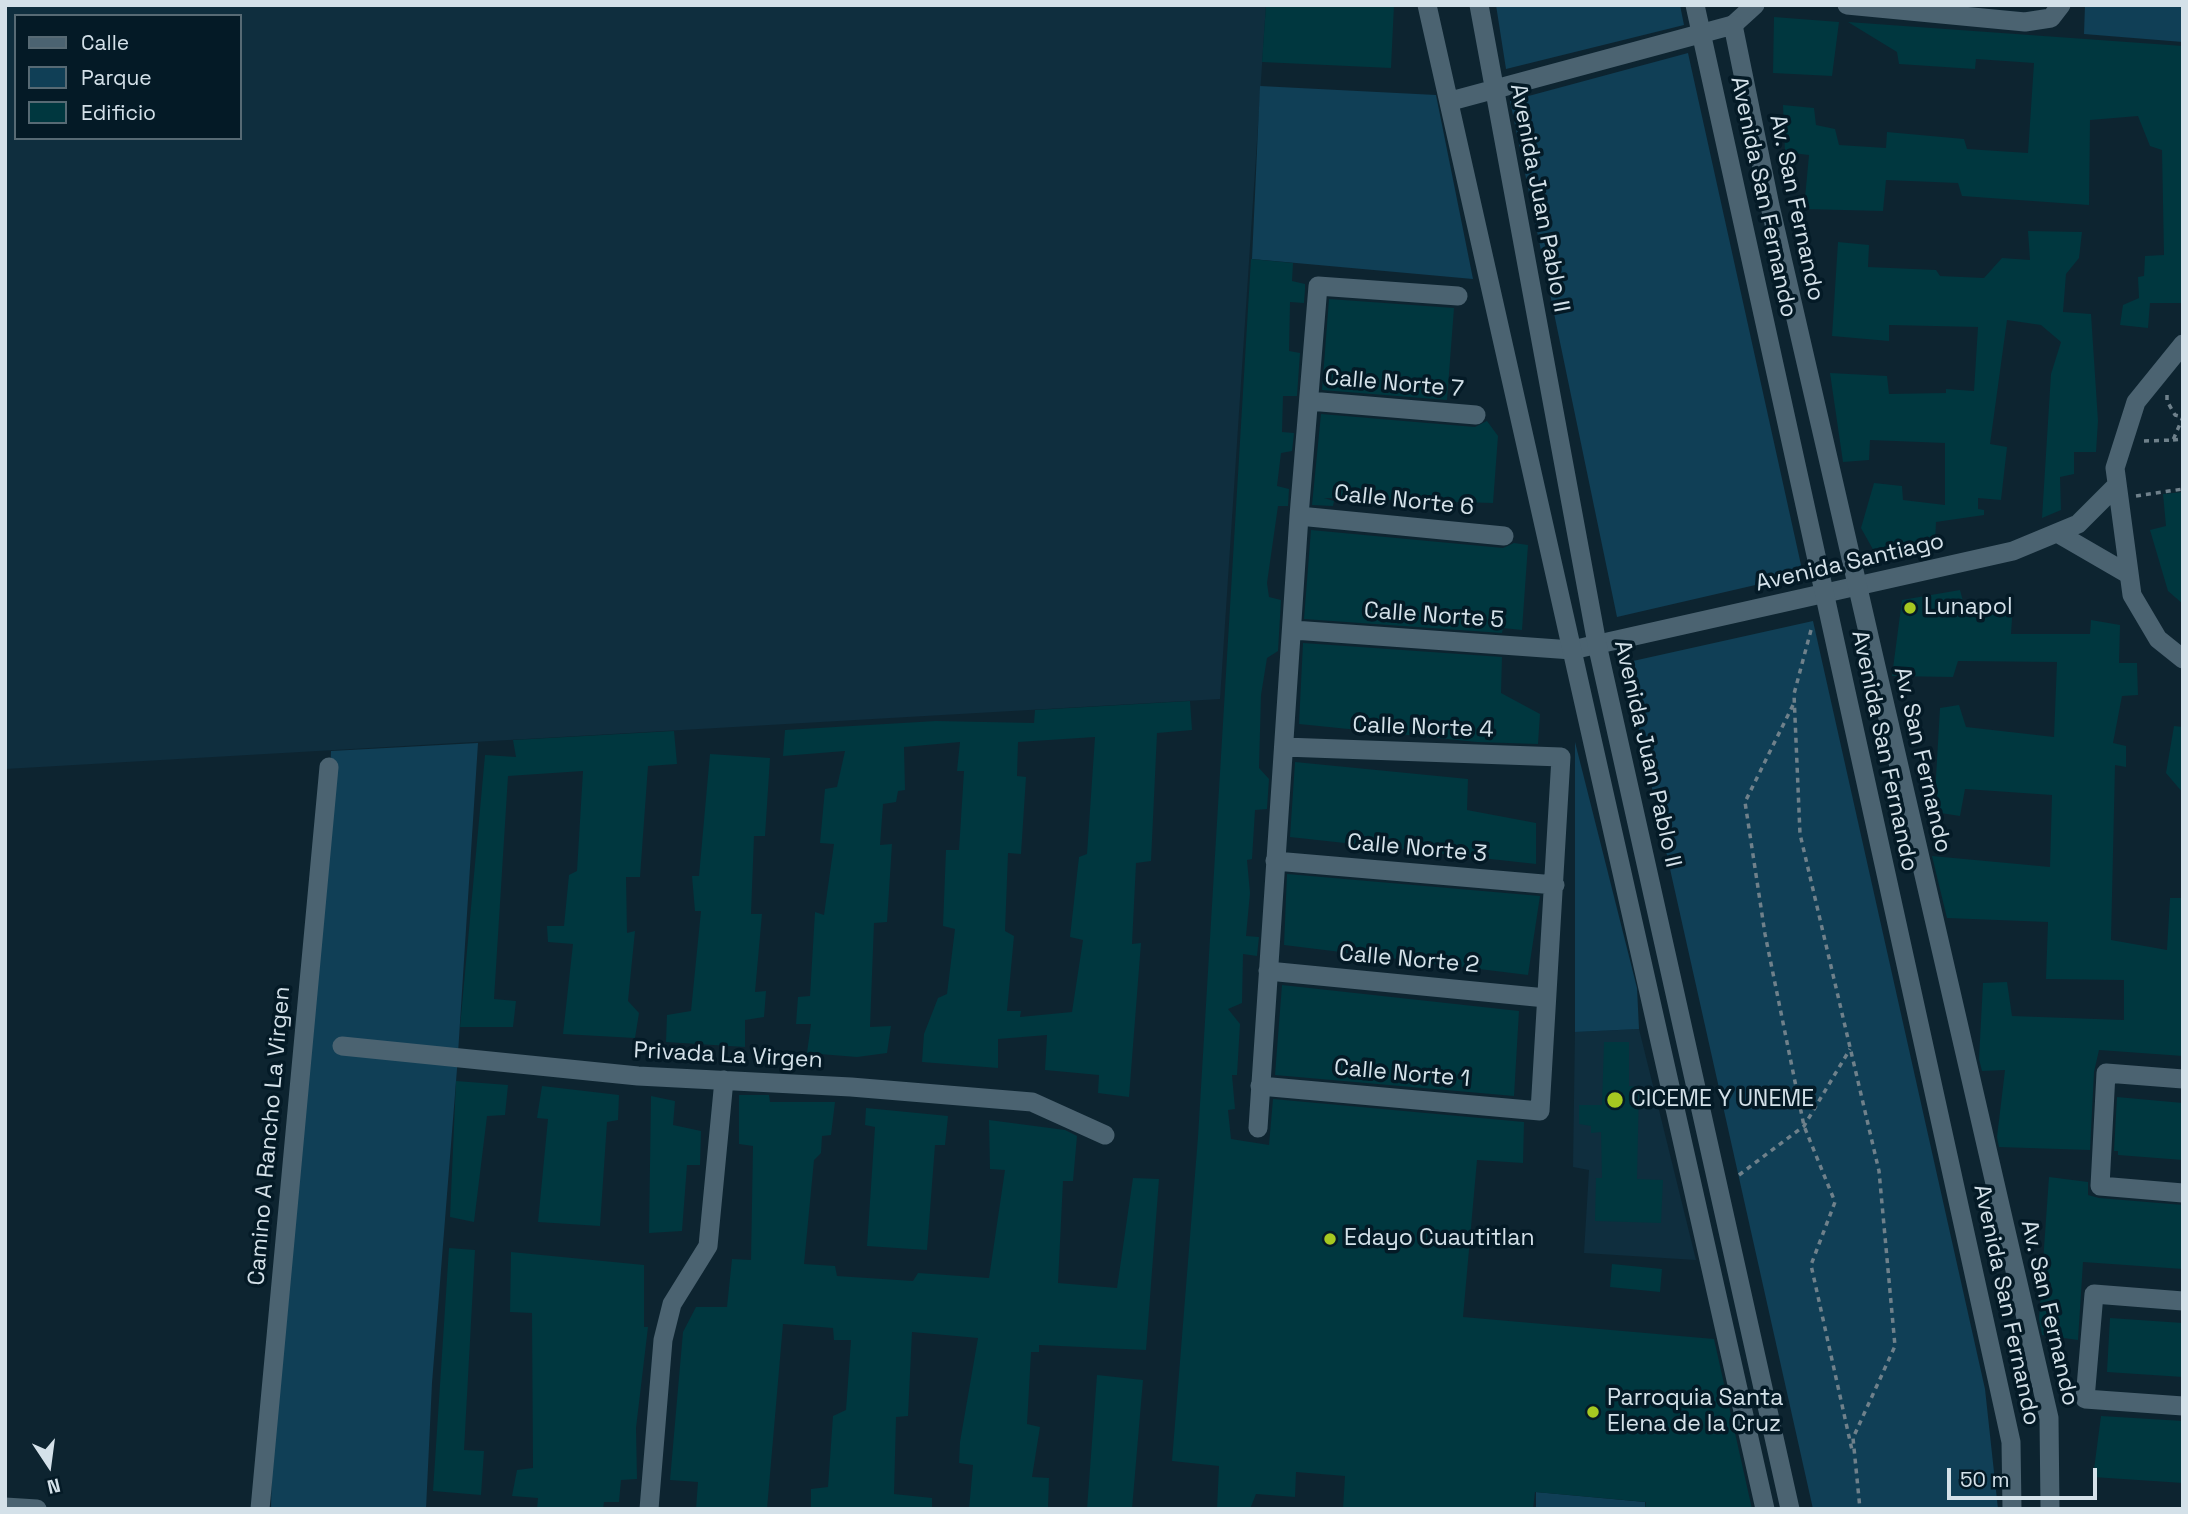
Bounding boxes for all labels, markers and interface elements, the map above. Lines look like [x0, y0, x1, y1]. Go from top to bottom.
legend [14, 14, 242, 140]
text: Calle [81, 29, 129, 56]
text: Parque [81, 64, 152, 91]
street label: Avenida San Fernando [1724, 74, 1802, 320]
street label: Avenida Juan Pablo II [1503, 81, 1575, 315]
text: Edificio [81, 99, 156, 126]
street label: Av. San Fernando [1763, 112, 1829, 304]
street label: Calle Norte 7 [1323, 364, 1465, 404]
street label: Calle Norte 6 [1333, 480, 1475, 522]
street label: Avenida Santiago [1753, 528, 1947, 598]
place label: Lunapol [1924, 594, 2013, 622]
street label: Calle Norte 5 [1363, 597, 1505, 635]
marker: Lunapol [1902, 600, 1918, 616]
street label: Avenida San Fernando [1845, 628, 1923, 874]
street label: Avenida Juan Pablo II [1607, 638, 1687, 870]
street label: Av. San Fernando [1887, 665, 1957, 855]
street label: Calle Norte 4 [1352, 712, 1494, 744]
street label: Calle Norte 3 [1346, 829, 1488, 869]
street label: Calle Norte 2 [1338, 940, 1480, 980]
street label: Camino A Rancho La Virgen [243, 985, 297, 1287]
street label: Privada La Virgen [633, 1037, 823, 1075]
street label: Calle Norte 1 [1333, 1054, 1471, 1094]
place label: CICEME Y UNEME [1631, 1086, 1814, 1114]
marker: CICEME Y UNEME [1605, 1090, 1625, 1110]
street label: Avenida San Fernando [1967, 1182, 2045, 1428]
street label: Av. San Fernando [2014, 1218, 2084, 1408]
place label: Edayo Cuautitlan [1344, 1225, 1535, 1253]
marker: Edayo Cuautitlan [1322, 1231, 1338, 1247]
place label: Parroquia Santa Elena de la Cruz [1607, 1385, 1783, 1439]
marker: Parroquia Santa Elena de la Cruz [1585, 1404, 1601, 1420]
north arrow [14, 1430, 84, 1500]
scale bar [1950, 1454, 2100, 1498]
text: 50 m [1960, 1466, 2010, 1493]
text: N [45, 1472, 63, 1500]

